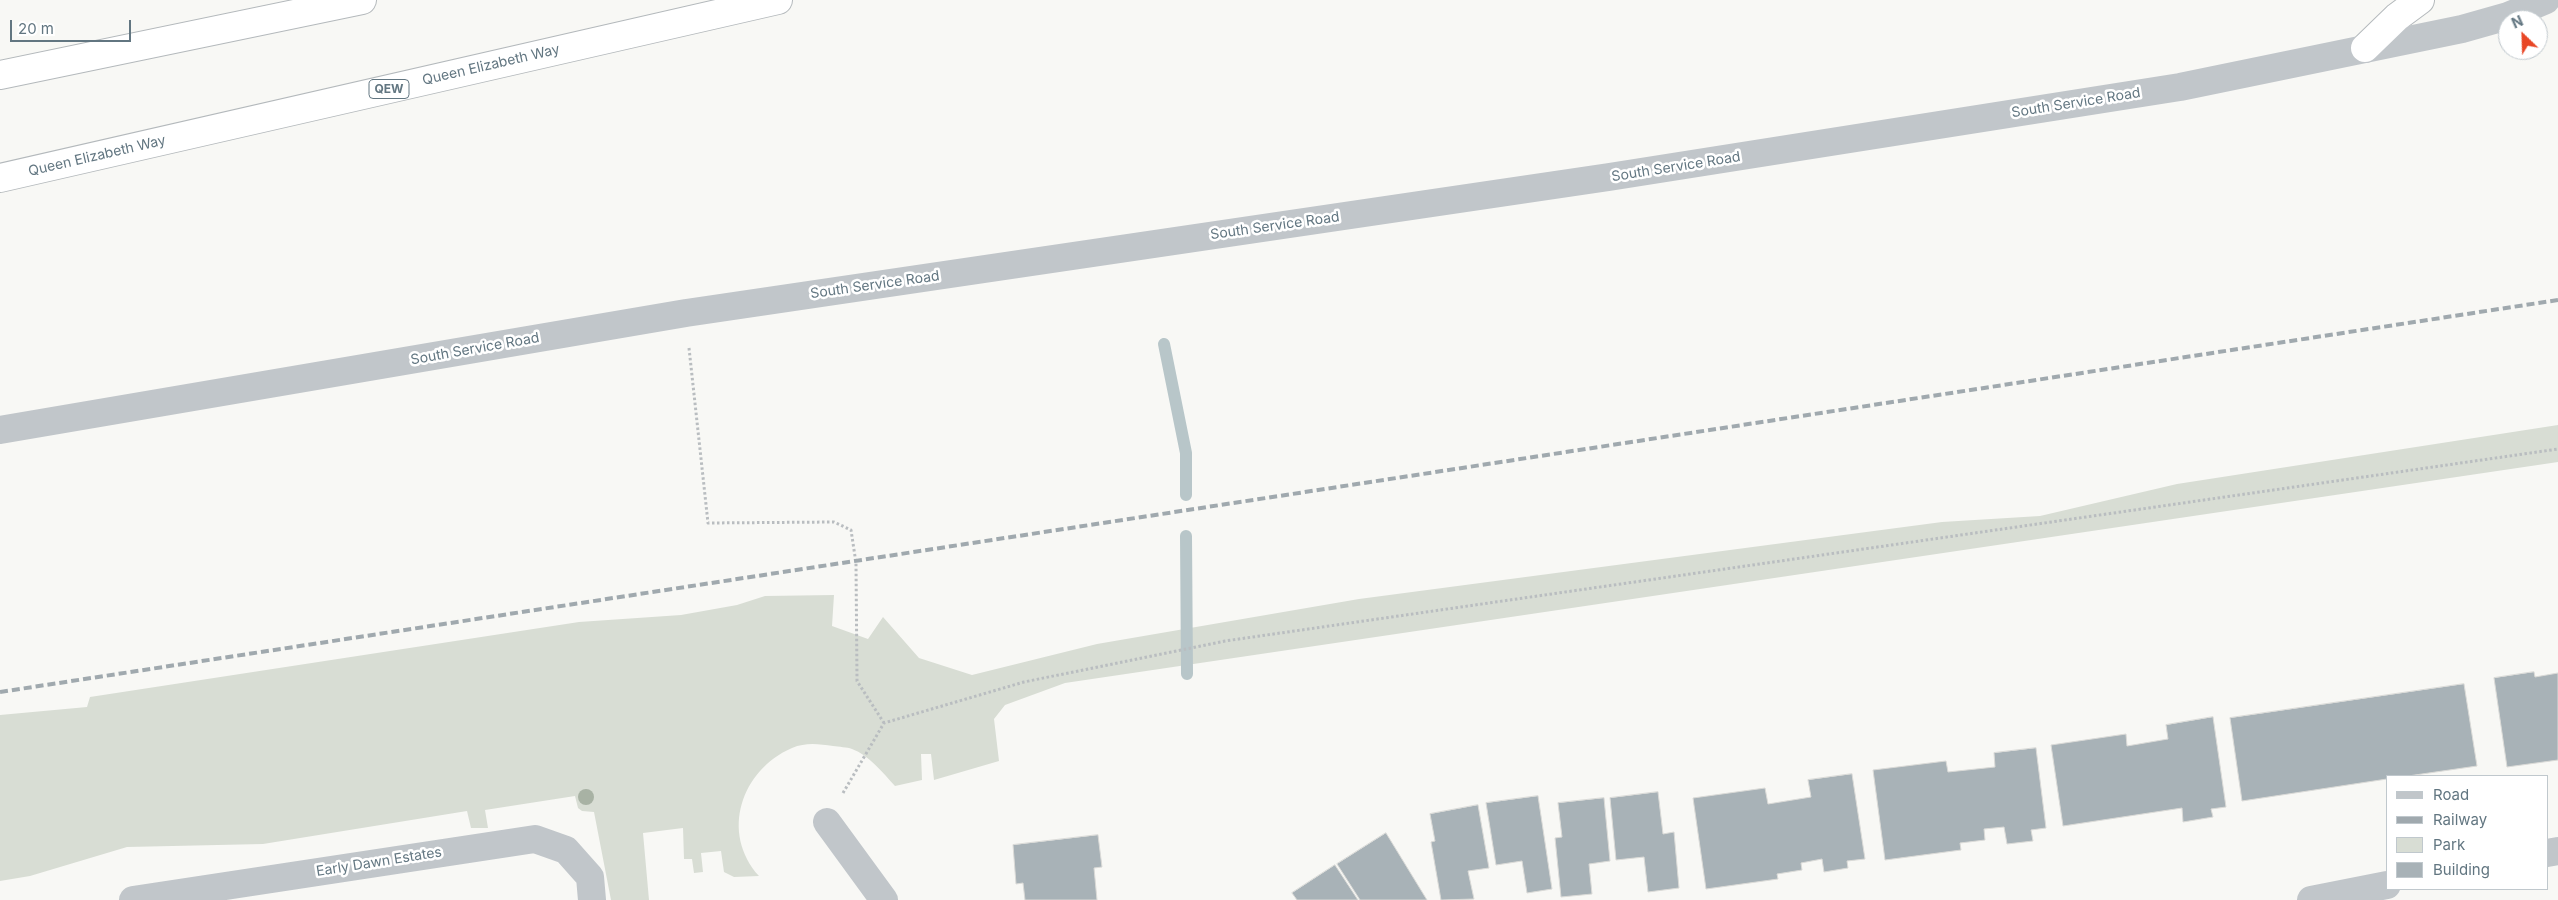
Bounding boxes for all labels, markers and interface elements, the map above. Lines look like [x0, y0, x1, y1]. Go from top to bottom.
scale bar [12, 10, 134, 42]
north arrow [2498, 10, 2548, 60]
text: N [2509, 12, 2525, 32]
text: 20 m [18, 19, 54, 38]
street label: Queen Elizabeth Way [421, 41, 561, 89]
road number: QEW [369, 80, 409, 98]
street label: South Service Road [2010, 85, 2142, 121]
street label: Queen Elizabeth Way [27, 132, 167, 180]
street label: South Service Road [1610, 149, 1742, 185]
street label: South Service Road [1209, 209, 1341, 243]
street label: South Service Road [809, 268, 941, 302]
street label: South Service Road [409, 329, 541, 369]
legend [2386, 775, 2548, 890]
text: Road [2433, 785, 2469, 804]
text: Railway [2433, 810, 2487, 829]
text: Park [2433, 835, 2465, 854]
street label: Early Dawn Estates [315, 844, 443, 880]
text: Building [2433, 860, 2490, 879]

